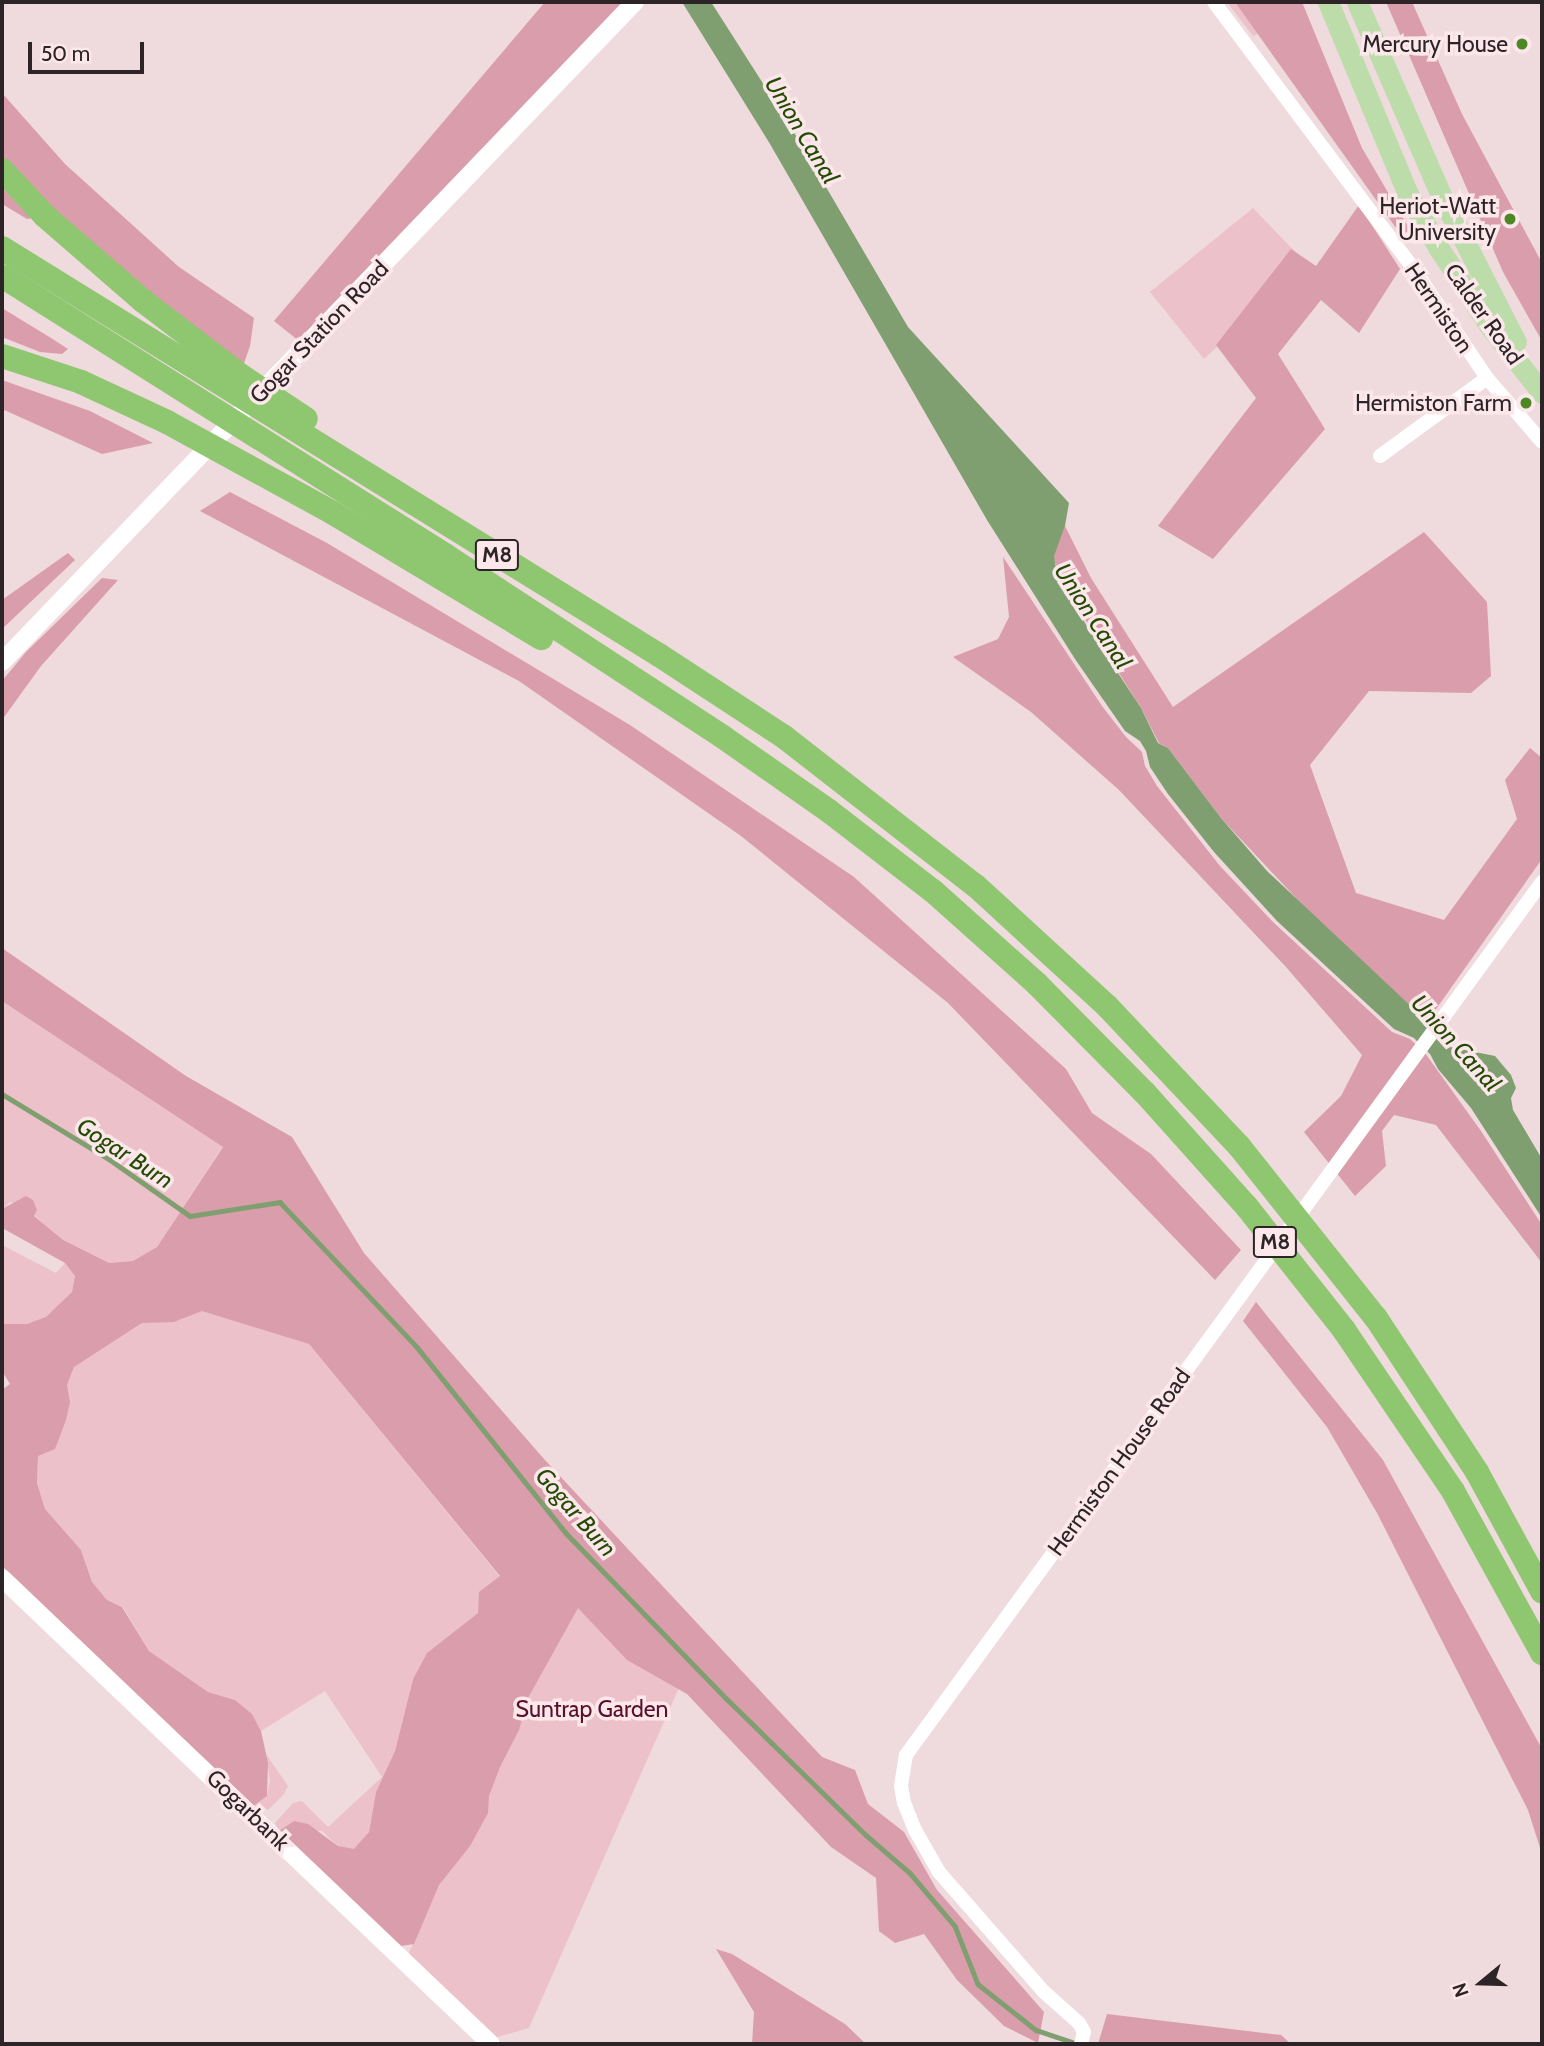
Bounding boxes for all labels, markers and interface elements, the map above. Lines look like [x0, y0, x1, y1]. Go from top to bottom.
scale bar [32, 28, 147, 72]
place label: Mercury House [1362, 30, 1508, 58]
marker: Mercury House [1514, 36, 1530, 52]
text: 50 m [41, 41, 90, 66]
water label: Union Canal [759, 71, 845, 189]
place label: Heriot-Watt University [1379, 192, 1496, 246]
marker: Heriot-Watt University [1502, 211, 1518, 227]
street label: Gogar Station Road [244, 255, 394, 409]
street label: Hermiston [1399, 258, 1479, 358]
street label: Calder Road [1439, 258, 1529, 370]
place label: Hermiston Farm [1355, 389, 1512, 417]
marker: Hermiston Farm [1518, 395, 1534, 411]
road number: M8 [474, 538, 520, 572]
water label: Union Canal [1048, 558, 1138, 674]
water label: Union Canal [1405, 989, 1507, 1097]
water label: Gogar Burn [72, 1111, 178, 1195]
road number: M8 [1252, 1224, 1298, 1260]
street label: Hermiston House Road [1042, 1363, 1196, 1561]
water label: Gogar Burn [530, 1462, 622, 1562]
park label: Suntrap Garden [516, 1695, 668, 1723]
street label: Gogarbank [201, 1764, 295, 1856]
north arrow [1446, 1948, 1516, 2018]
text: N [1448, 1980, 1474, 2000]

